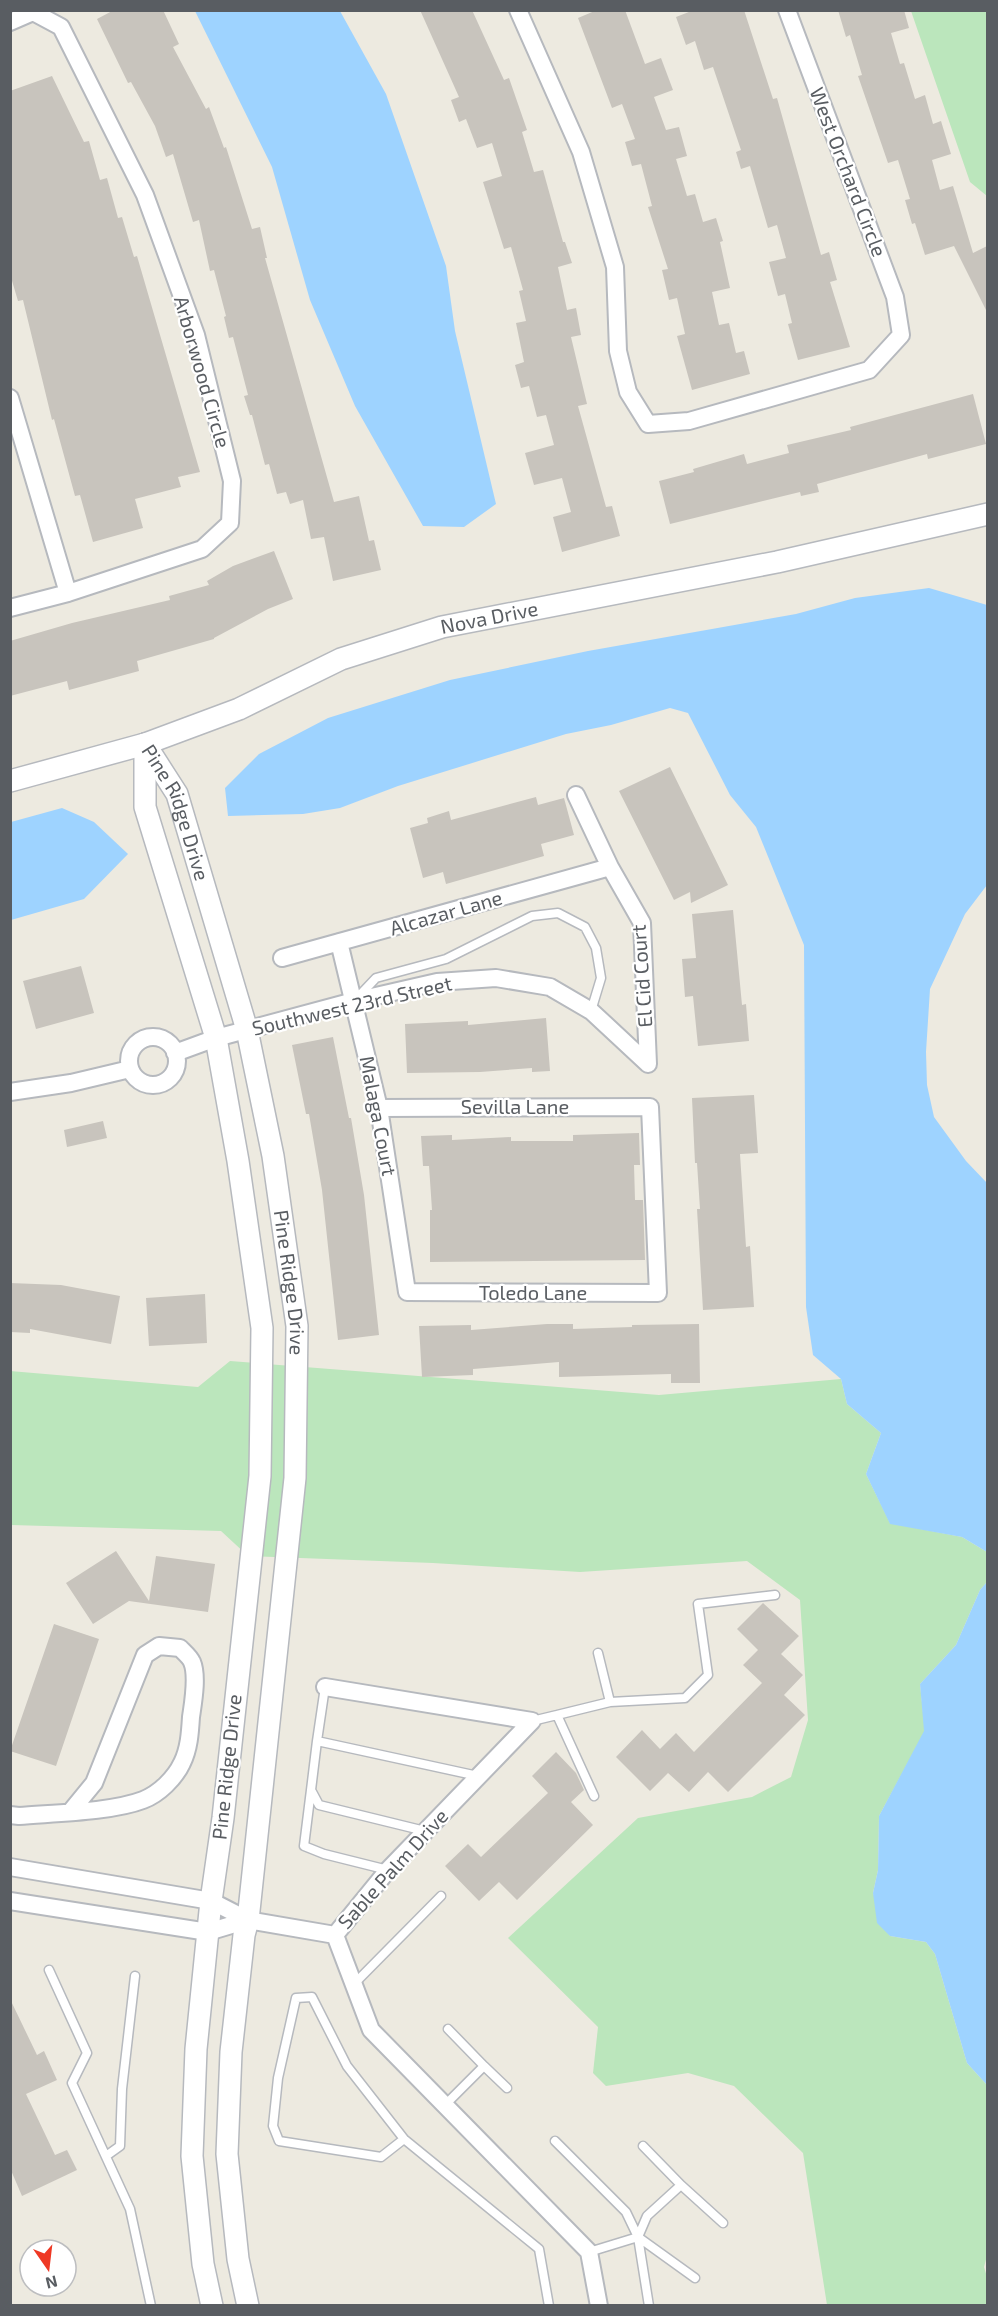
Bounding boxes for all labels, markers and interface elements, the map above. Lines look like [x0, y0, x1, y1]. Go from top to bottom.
street label: West Orchard Circle [806, 84, 892, 260]
street label: Arborwood Circle [170, 293, 236, 450]
street label: Nova Drive [438, 596, 540, 638]
street label: Pine Ridge Drive [137, 739, 215, 883]
street label: Alcazar Lane [387, 885, 505, 940]
street label: El Cid Court [625, 923, 657, 1028]
street label: Southwest 23rd Street [250, 970, 454, 1040]
street label: Malaga Court [356, 1054, 402, 1178]
street label: Sevilla Lane [461, 1094, 569, 1118]
street label: Pine Ridge Drive [270, 1208, 310, 1355]
street label: Toledo Lane [479, 1280, 587, 1304]
street label: Pine Ridge Drive [206, 1693, 246, 1841]
street label: Sable Palm Drive [332, 1804, 452, 1933]
north arrow [18, 2238, 78, 2298]
text: N [44, 2272, 60, 2294]

